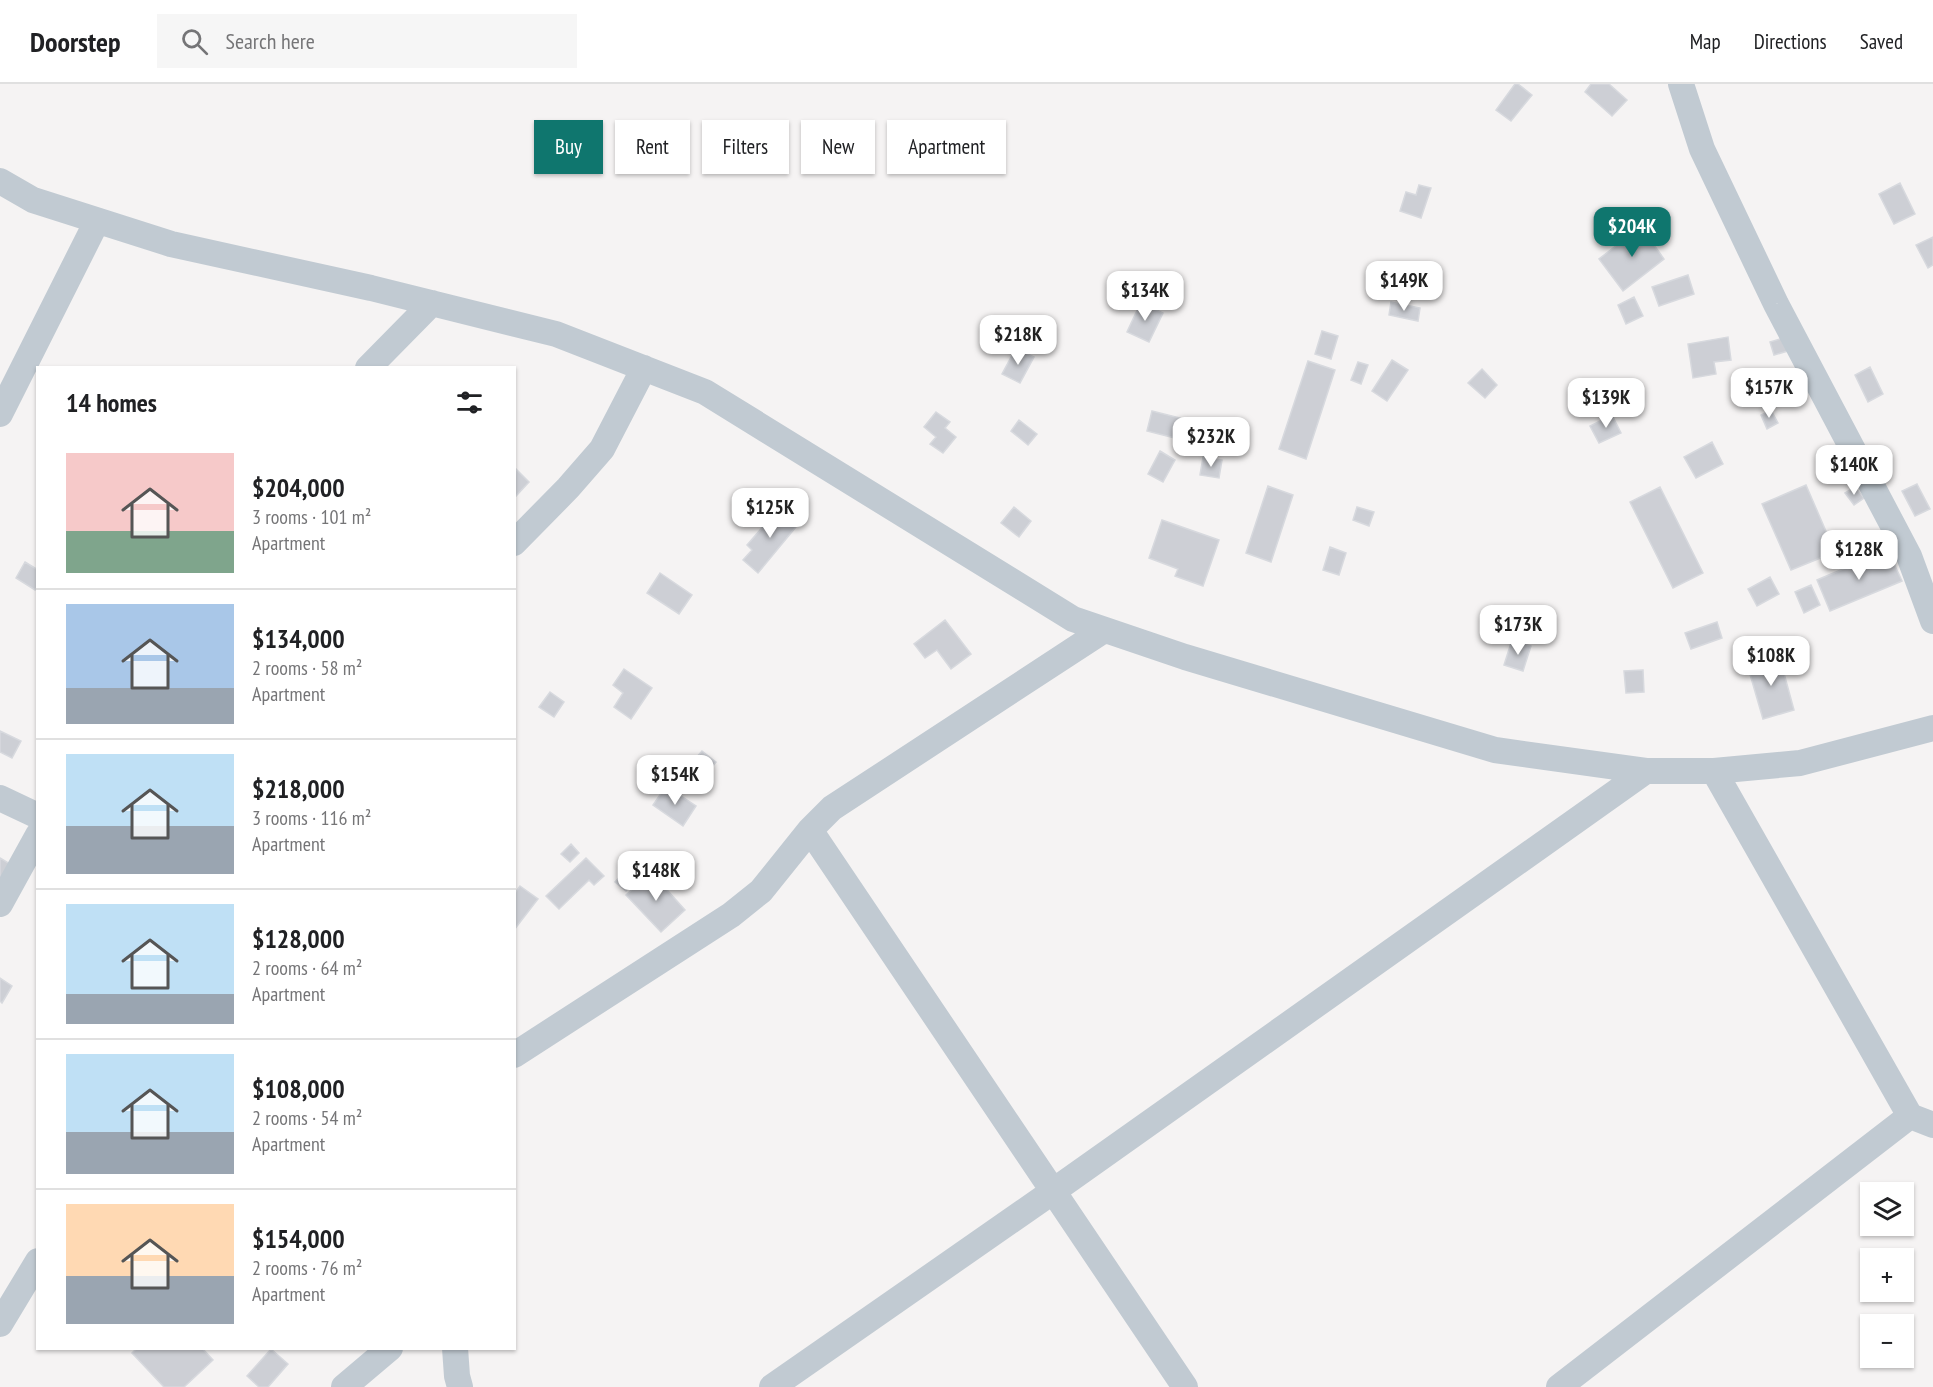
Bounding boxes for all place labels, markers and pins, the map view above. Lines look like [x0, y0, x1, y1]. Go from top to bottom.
pin: $204K [1590, 207, 1674, 258]
pin: $149K [1362, 261, 1446, 312]
pin: $134K [1103, 271, 1187, 322]
pin: $218K [976, 315, 1060, 366]
pin: $157K [1727, 368, 1811, 419]
pin: $139K [1564, 378, 1648, 429]
pin: $232K [1169, 417, 1253, 468]
pin: $140K [1812, 445, 1896, 496]
pin: $125K [728, 488, 812, 539]
pin: $128K [1817, 530, 1901, 581]
pin: $173K [1476, 605, 1560, 656]
pin: $108K [1729, 636, 1813, 687]
pin: $154K [633, 755, 717, 806]
pin: $148K [614, 851, 698, 902]

